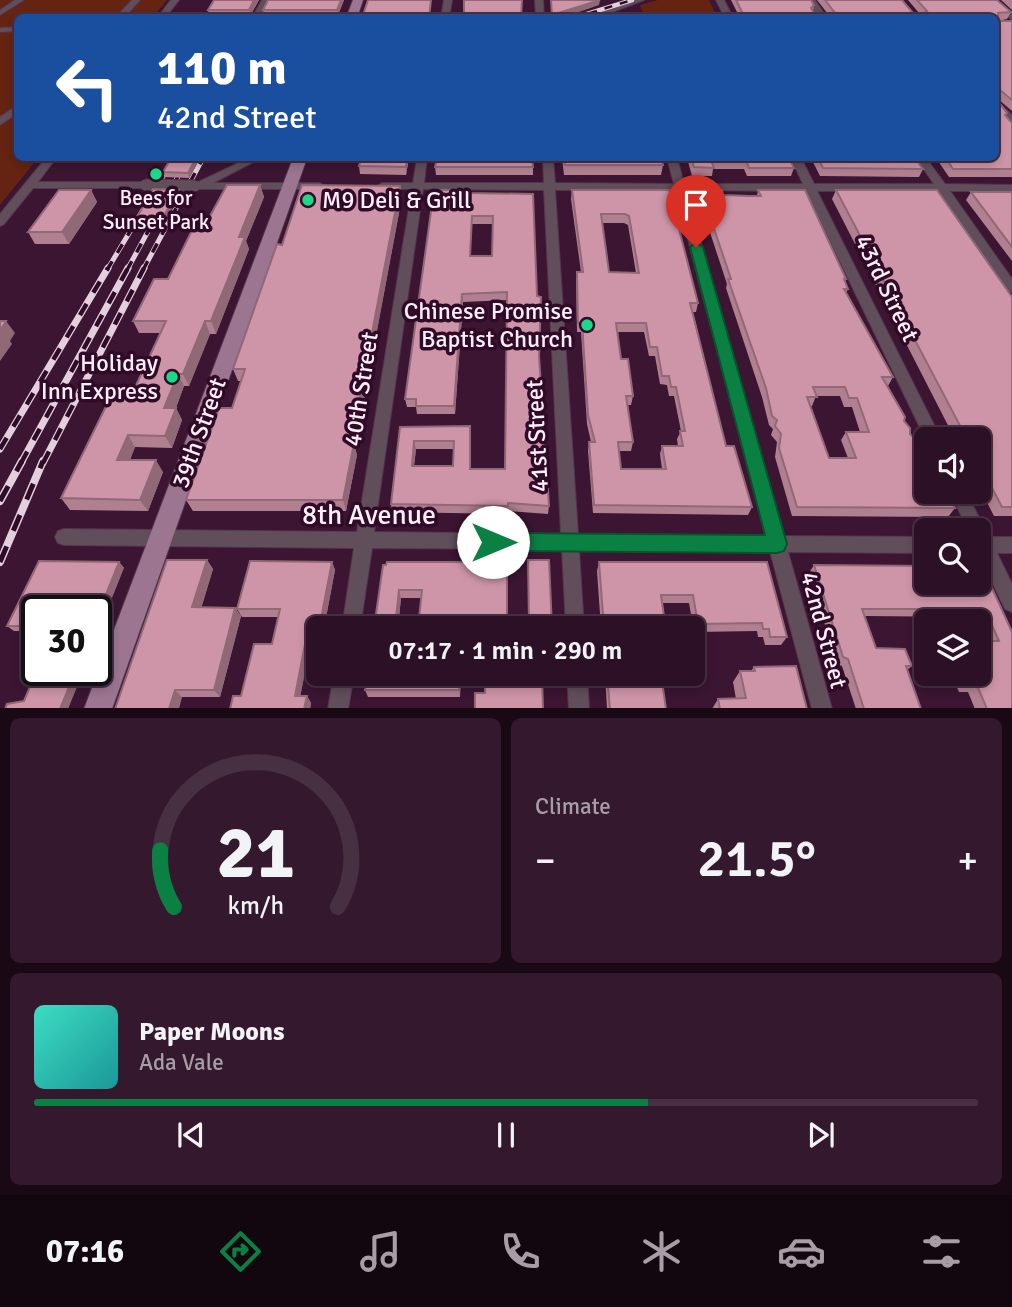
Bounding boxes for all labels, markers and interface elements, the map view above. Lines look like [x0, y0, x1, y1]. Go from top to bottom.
text: 110 m [157, 38, 287, 98]
icon: left [42, 42, 133, 133]
text: 42nd Street [157, 98, 316, 137]
marker: Bees for Sunset Park [148, 166, 164, 182]
pin [666, 175, 726, 247]
place label: Bees for Sunset Park [103, 185, 210, 235]
place label: M9 Deli & Grill [322, 185, 471, 215]
icon: arrive [677, 186, 715, 224]
marker: M9 Deli & Grill [300, 192, 316, 208]
street label: 43rd Street [848, 230, 926, 346]
place label: Chinese Promise Baptist Church [404, 296, 573, 354]
marker: Chinese Promise Baptist Church [579, 317, 595, 333]
street label: 40th Street [337, 330, 385, 448]
place label: Holiday Inn Express [41, 348, 158, 406]
marker: Holiday Inn Express [164, 369, 180, 385]
street label: 39th Street [165, 374, 233, 492]
street label: 41st Street [519, 379, 555, 493]
map controls [914, 427, 991, 686]
button: sound [914, 427, 991, 504]
street label: 8th Avenue [302, 498, 436, 532]
position arrow [456, 505, 530, 579]
button: search [914, 518, 991, 595]
street label: 42nd Street [794, 568, 854, 692]
speed limit sign: 30 [21, 595, 112, 686]
button: layers [914, 609, 991, 686]
text: 07:17 · 1 min · 290 m [389, 635, 622, 667]
text: Climate [535, 792, 611, 821]
text: 21 [216, 809, 295, 898]
text: 21.5° [697, 827, 816, 891]
text: − [535, 837, 556, 884]
text: + [957, 837, 978, 884]
text: km/h [227, 889, 284, 920]
text: Paper Moons [139, 1016, 285, 1048]
text: Ada Vale [139, 1048, 224, 1077]
icon: previous [172, 1116, 210, 1154]
icon: pause [487, 1116, 525, 1154]
icon: next [802, 1116, 840, 1154]
icon: directions [216, 1227, 265, 1276]
icon: music [356, 1227, 405, 1276]
icon: phone [496, 1227, 545, 1276]
icon: climate [637, 1227, 686, 1276]
icon: car [777, 1227, 826, 1276]
icon: filters [917, 1227, 966, 1276]
text: 07:16 [46, 1232, 124, 1271]

